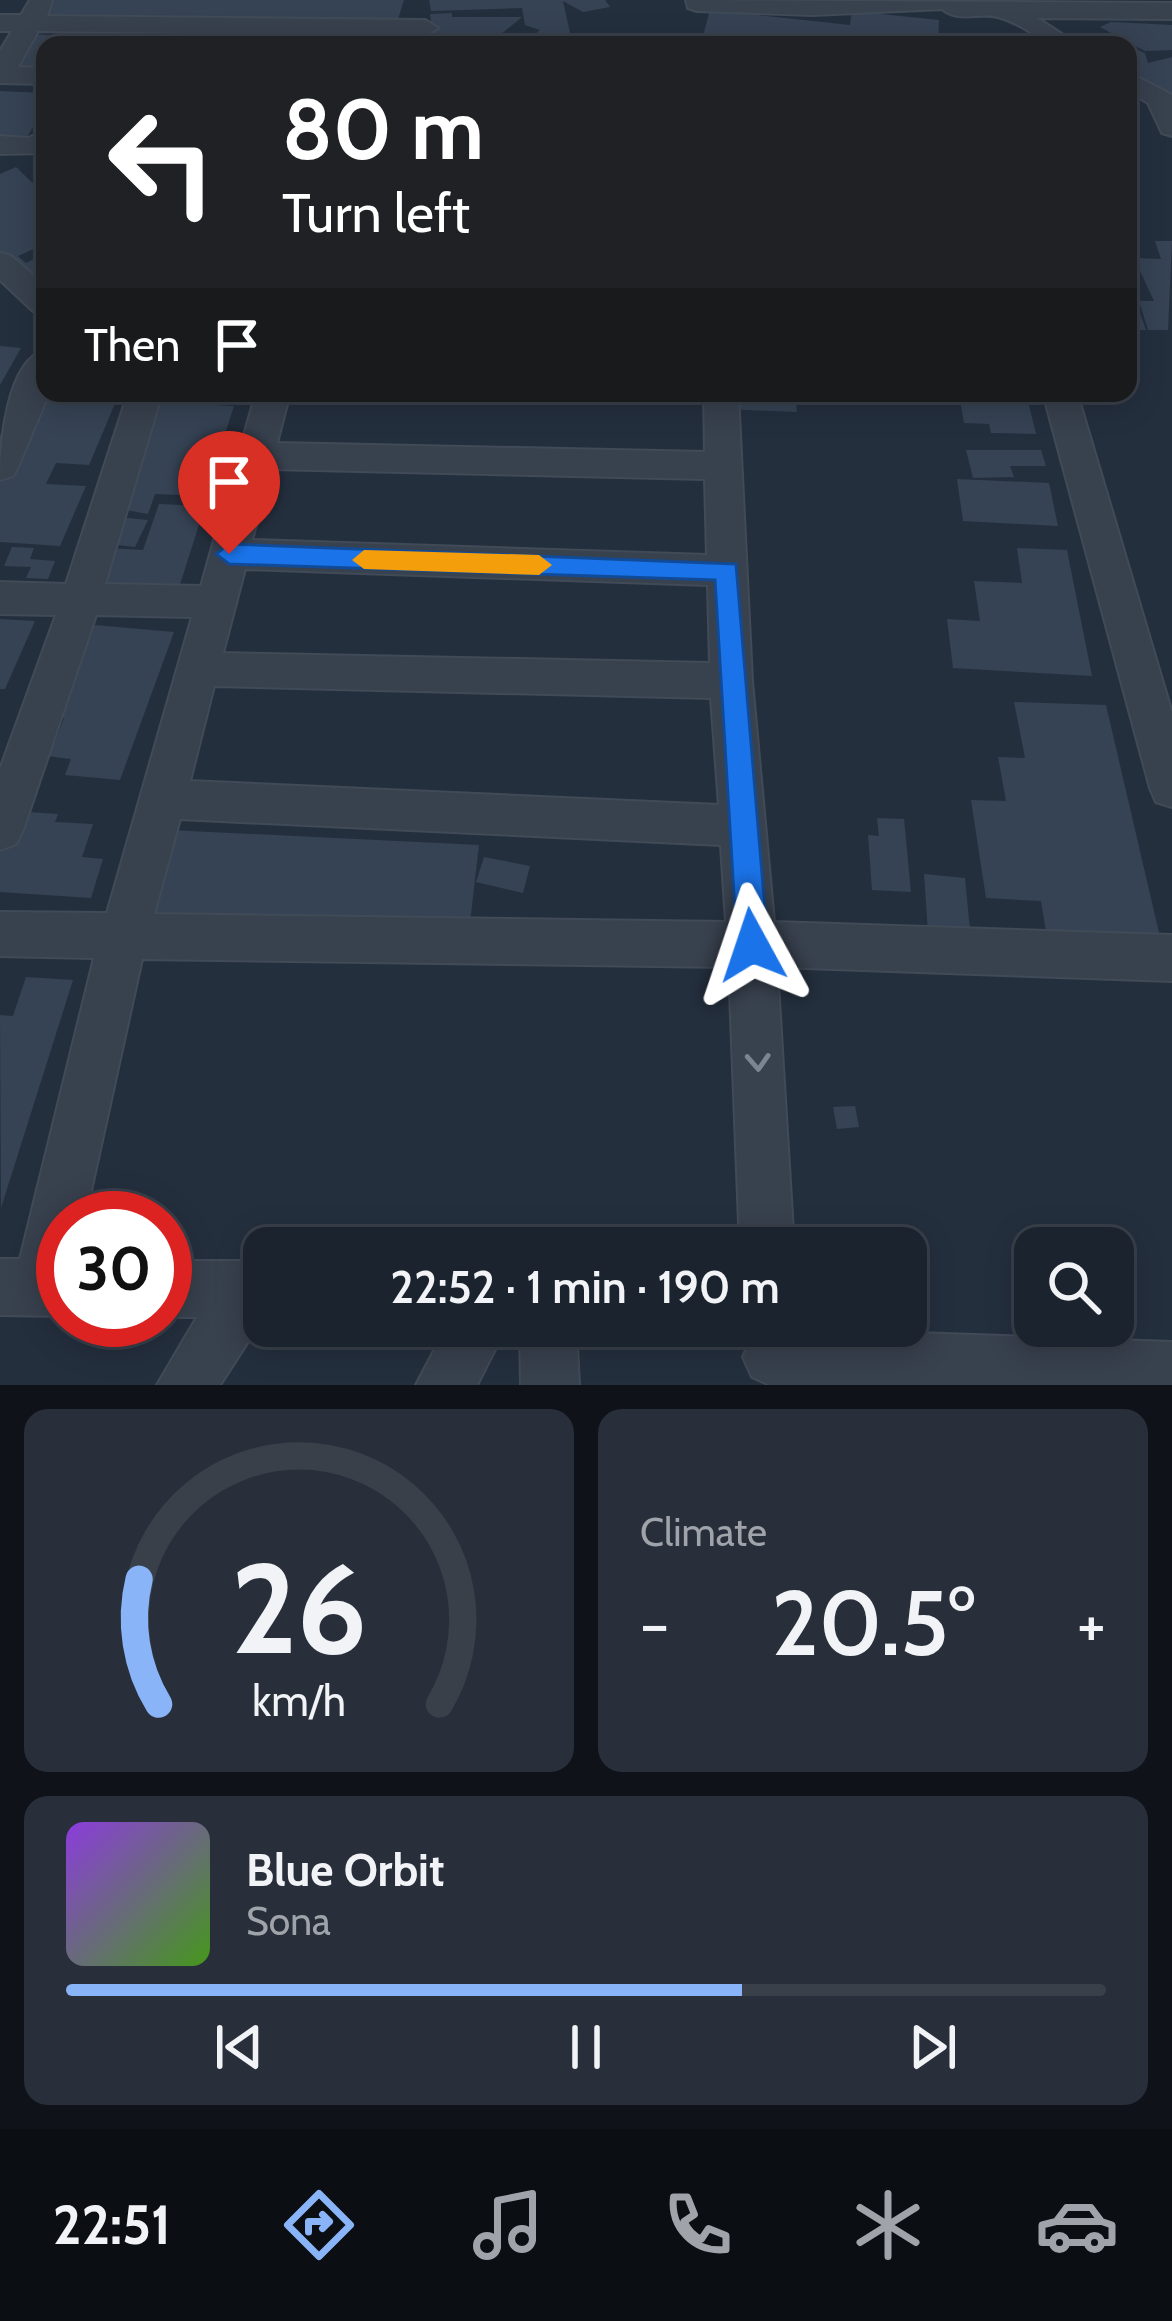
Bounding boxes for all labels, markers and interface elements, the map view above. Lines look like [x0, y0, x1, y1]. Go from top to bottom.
text: 80 m [282, 78, 484, 180]
icon: left [84, 84, 240, 240]
text: Turn left [282, 180, 470, 246]
icon: arrive [204, 312, 270, 378]
text: Then [84, 318, 180, 372]
pin [178, 431, 280, 554]
icon: arrive [196, 449, 262, 515]
position arrow [689, 882, 815, 1008]
one-way arrow [745, 1053, 771, 1072]
speed limit sign: 30 [36, 1191, 192, 1347]
map controls [1014, 1227, 1134, 1347]
button: search [1014, 1227, 1134, 1347]
text: 22:52 · 1 min · 190 m [390, 1260, 780, 1314]
text: Climate [640, 1508, 767, 1556]
text: 26 [231, 1533, 367, 1684]
text: 20.5° [771, 1568, 975, 1678]
text: − [640, 1583, 669, 1664]
text: + [1077, 1583, 1106, 1664]
text: km/h [252, 1674, 346, 1726]
text: Blue Orbit [246, 1843, 444, 1897]
text: Sona [246, 1897, 331, 1945]
icon: previous [206, 2014, 272, 2080]
icon: pause [553, 2014, 619, 2080]
icon: next [900, 2014, 966, 2080]
icon: directions [277, 2183, 361, 2267]
icon: music [466, 2183, 550, 2267]
icon: phone [656, 2183, 740, 2267]
icon: climate [846, 2183, 930, 2267]
icon: car [1035, 2183, 1119, 2267]
text: 22:51 [53, 2192, 171, 2258]

